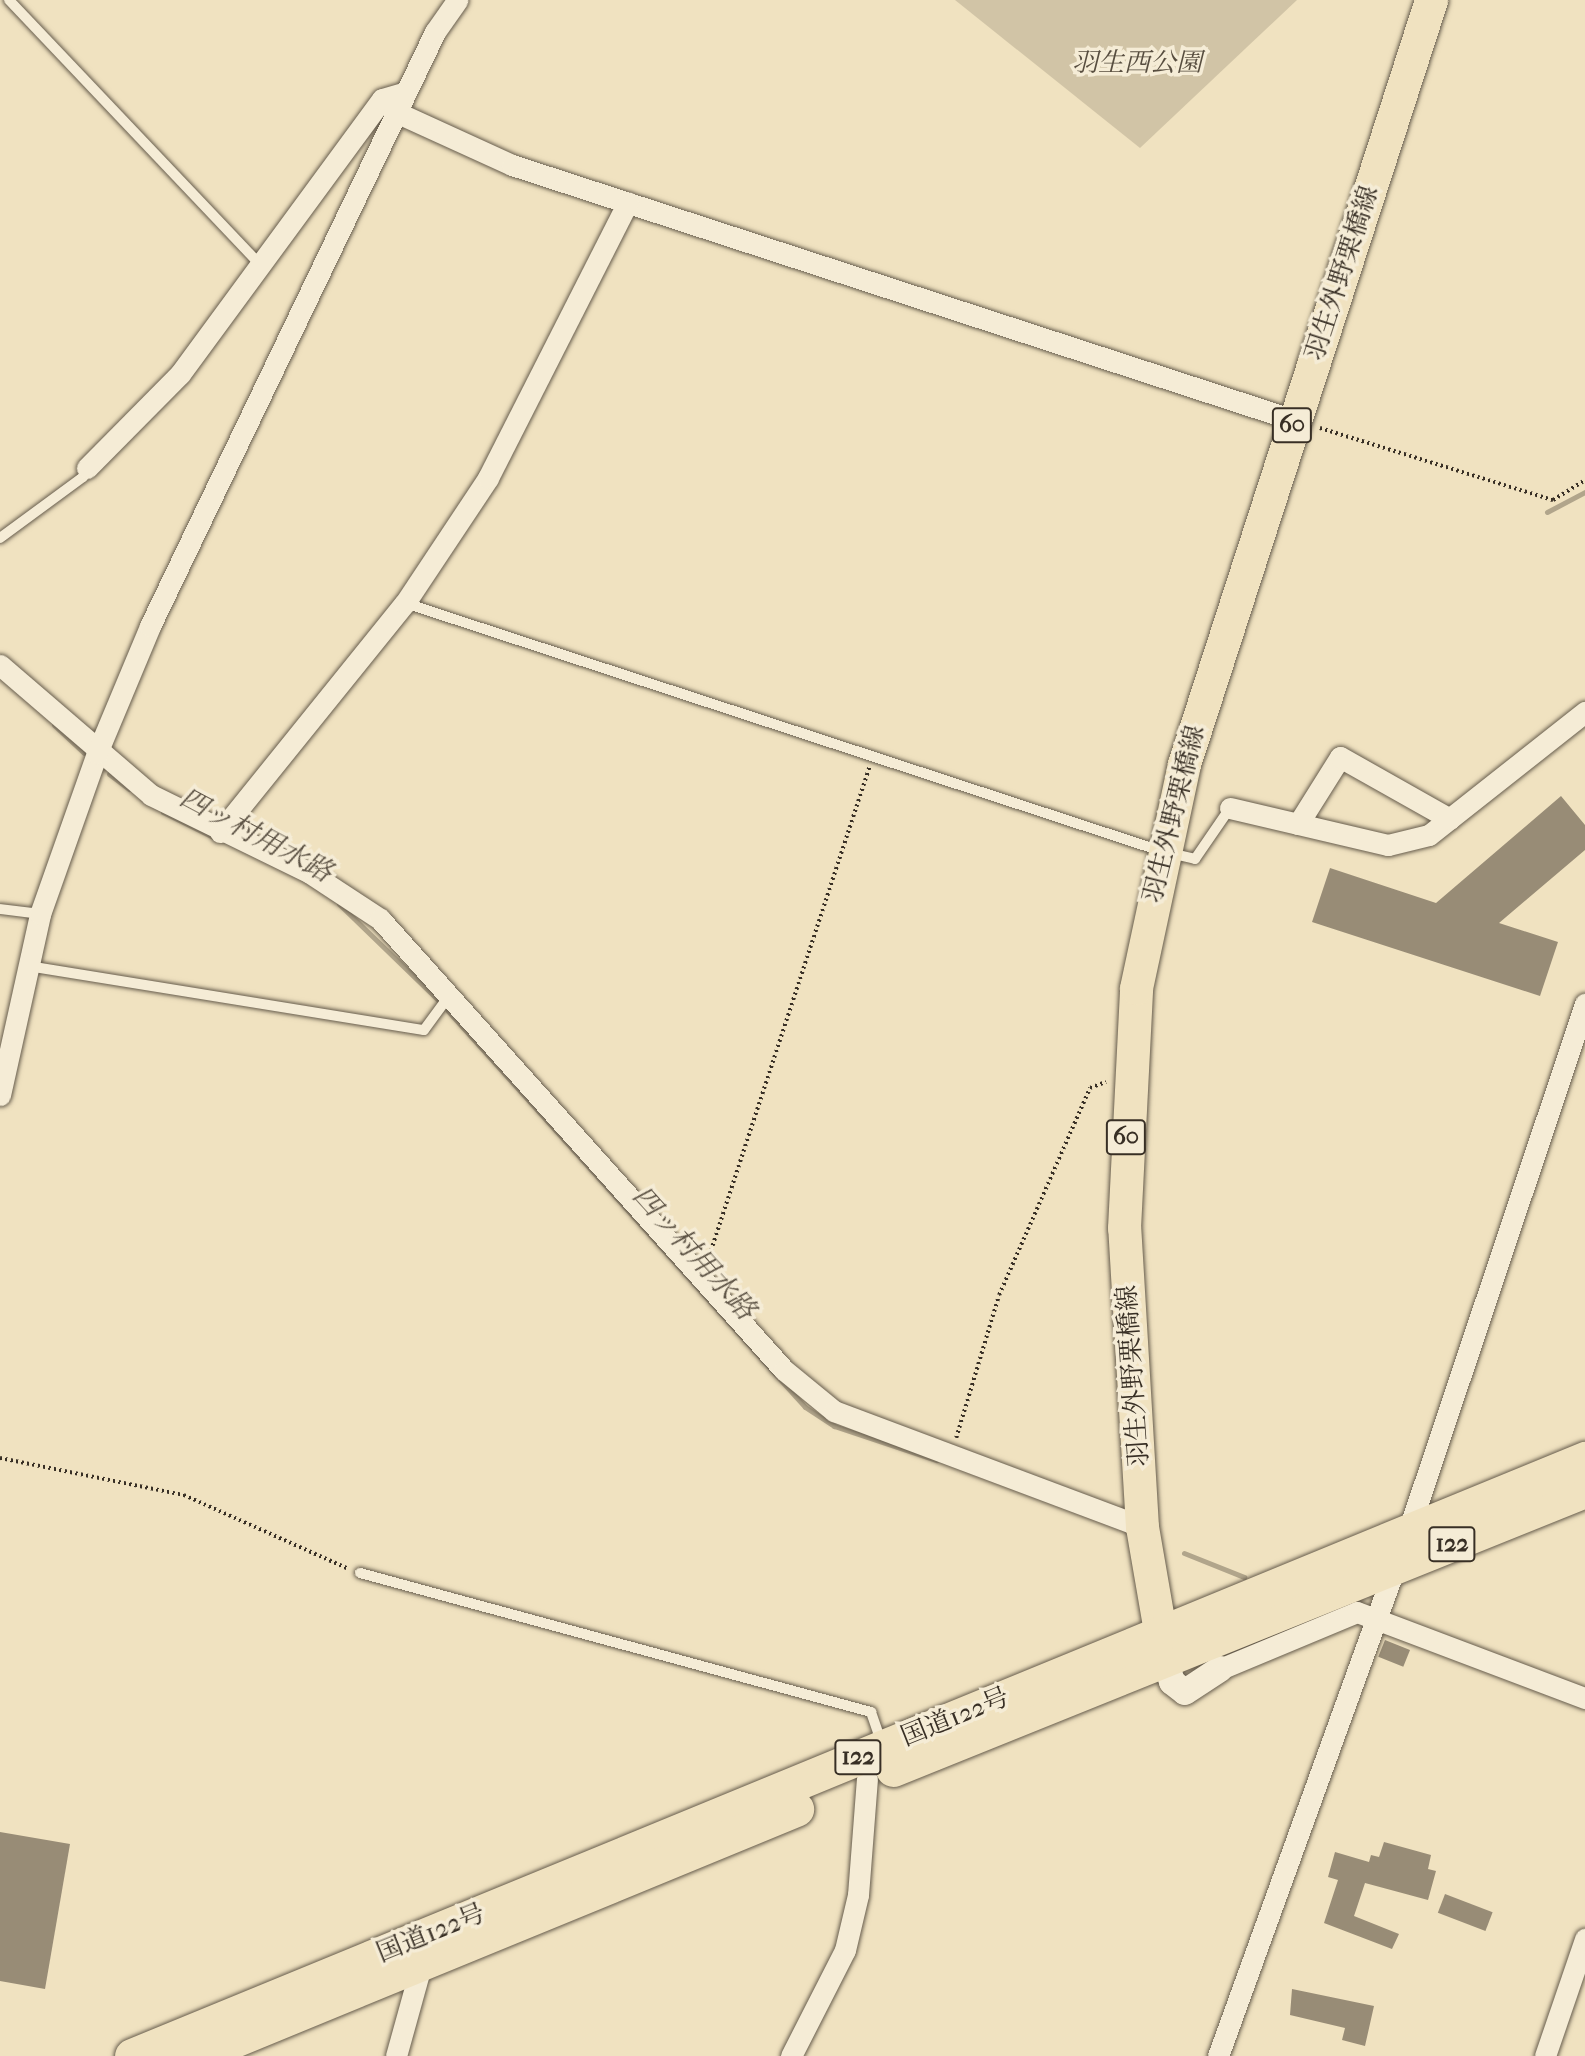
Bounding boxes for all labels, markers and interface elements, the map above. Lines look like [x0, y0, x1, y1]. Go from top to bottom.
park label: 羽生西公園 [1072, 47, 1202, 79]
street label: 羽生外野栗橋線 [1299, 182, 1385, 364]
road number: 60 [1271, 404, 1313, 446]
street label: 羽生外野栗橋線 [1137, 722, 1211, 906]
water label: 四ッ村用水路 [174, 781, 338, 889]
road number: 60 [1105, 1116, 1147, 1157]
water label: 四ッ村用水路 [625, 1179, 763, 1327]
street label: 羽生外野栗橋線 [1111, 1284, 1155, 1468]
road number: 122 [1428, 1524, 1476, 1564]
street label: 国道122号 [896, 1681, 1014, 1753]
road number: 122 [834, 1736, 882, 1778]
street label: 国道122号 [372, 1897, 490, 1969]

